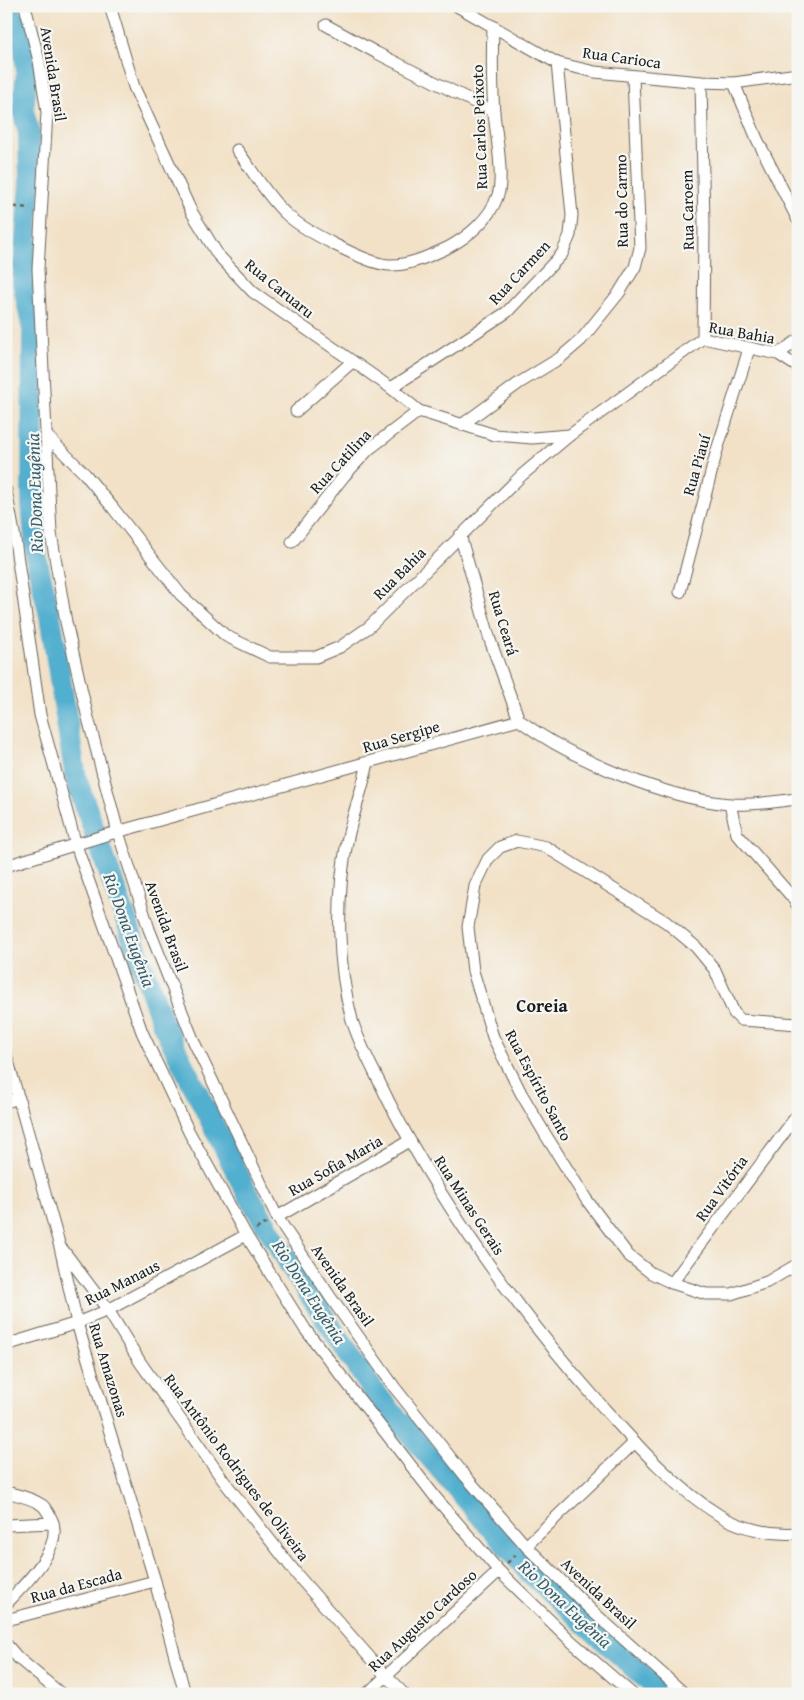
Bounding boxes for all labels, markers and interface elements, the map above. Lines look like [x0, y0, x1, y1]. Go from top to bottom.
street label: Avenida Brasil [35, 25, 73, 124]
street label: Rua Carioca [581, 40, 663, 74]
street label: Rua Carlos Peixoto [465, 64, 493, 190]
street label: Rua do Carmo [608, 154, 634, 248]
street label: Rua Caroem [674, 170, 700, 250]
street label: Rua Carmen [482, 234, 556, 310]
street label: Rua Caruaru [240, 252, 320, 324]
street label: Rua Bahia [707, 314, 777, 350]
street label: Rua Catilina [304, 423, 377, 499]
street label: Rua Piauí [676, 431, 716, 498]
water label: Rio Dona Eugênia [19, 432, 50, 554]
street label: Rua Bahia [367, 541, 431, 605]
street label: Rua Ceará [483, 588, 525, 659]
street label: Rua Sergipe [359, 714, 443, 758]
water label: Rio Dona Eugênia [96, 868, 163, 991]
street label: Avenida Brasil [139, 877, 195, 975]
district label: Coreia [516, 992, 568, 1019]
street label: Rua Espírito Santo [500, 1025, 578, 1145]
street label: Rua Sofia Maria [284, 1128, 387, 1202]
street label: Rua Minas Gerais [429, 1150, 511, 1260]
street label: Rua Vitória [689, 1150, 753, 1226]
water label: Rio Dona Eugênia [265, 1233, 354, 1350]
street label: Avenida Brasil [306, 1239, 381, 1331]
street label: Rua Manaus [80, 1253, 164, 1311]
street label: Rua Amazonas [83, 1320, 135, 1420]
street label: Rua Antônio Rodrigues de Oliveira [158, 1368, 316, 1566]
water label: Rio Dona Eugênia [512, 1552, 619, 1655]
street label: Avenida Brasil [556, 1552, 642, 1635]
street label: Rua da Escada [28, 1561, 125, 1609]
street label: Rua Augusto Cardoso [362, 1563, 482, 1677]

